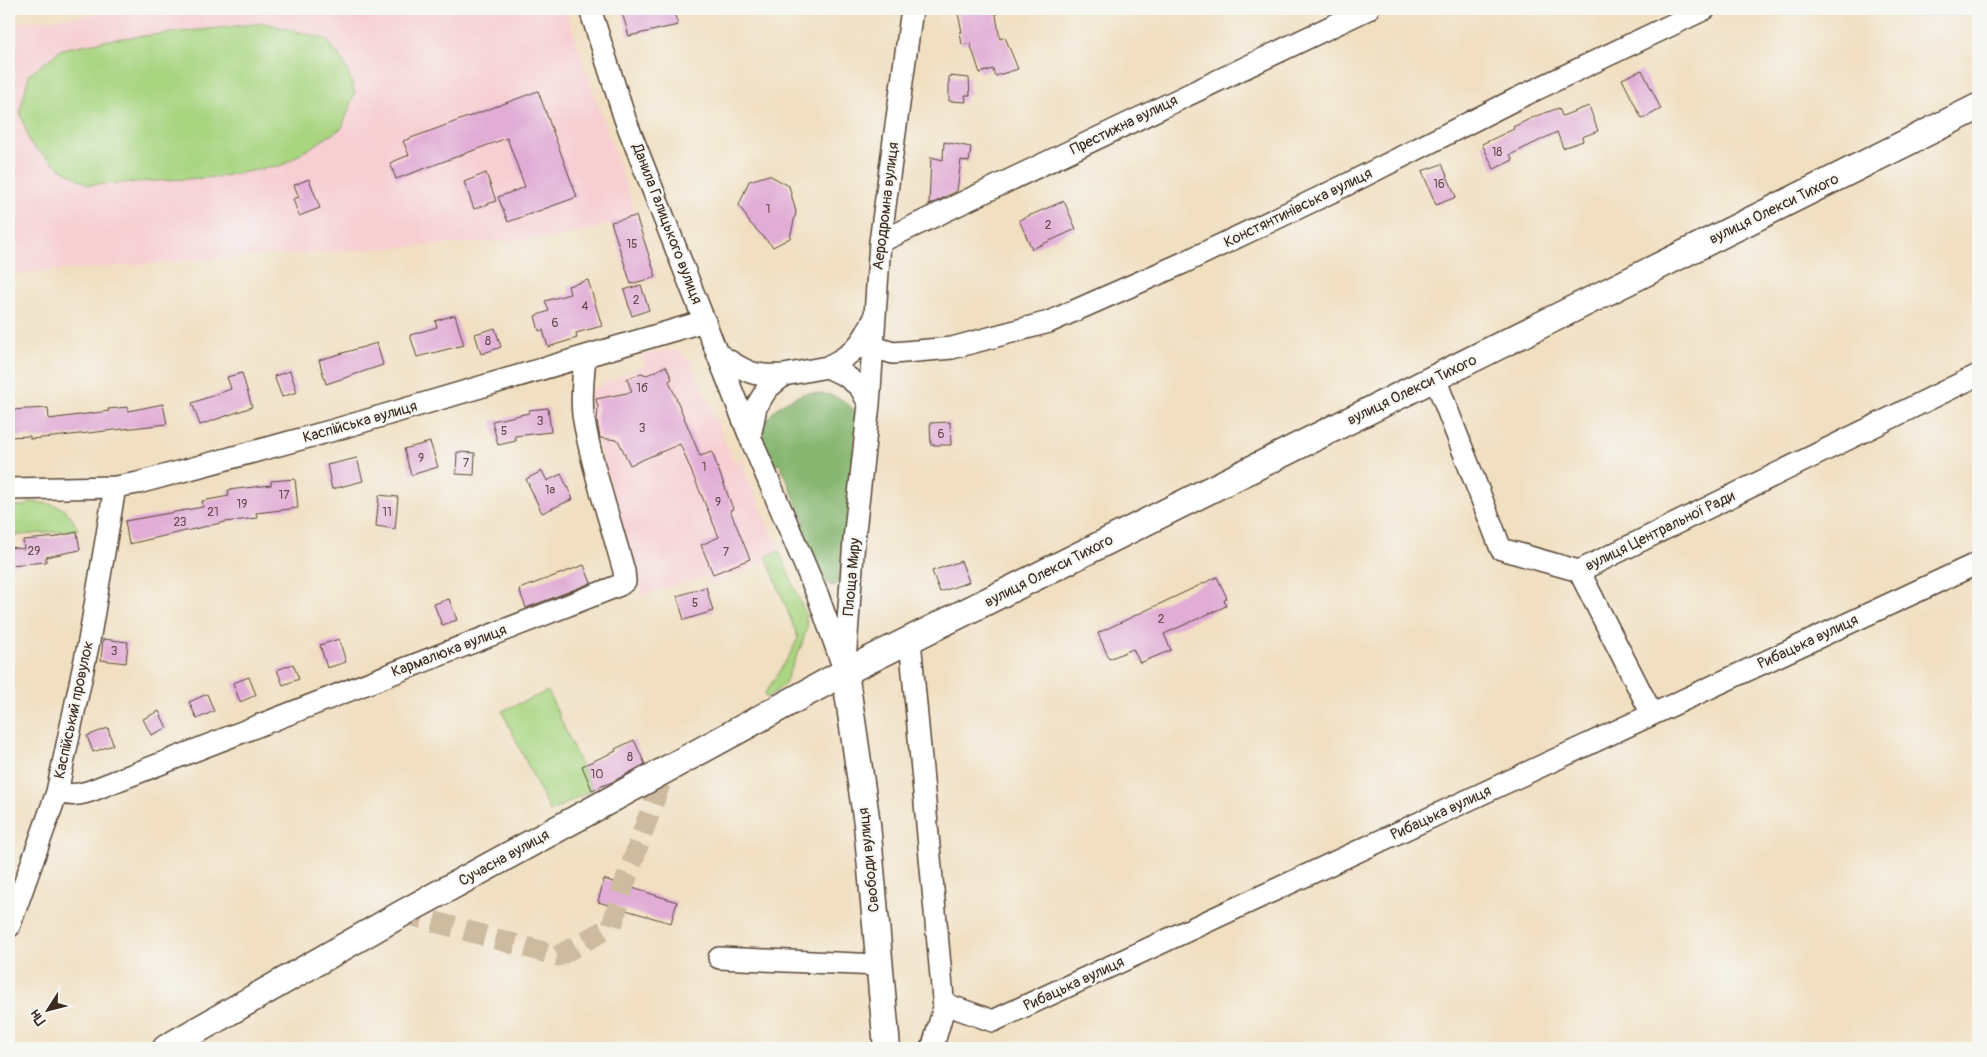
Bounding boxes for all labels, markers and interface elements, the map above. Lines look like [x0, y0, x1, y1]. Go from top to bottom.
street label: Престижна вулиця [1067, 91, 1181, 159]
street label: Данила Галицького вулиця [627, 140, 706, 307]
street label: Аеродромна вулиця [869, 141, 903, 271]
house number: 18 [1492, 145, 1502, 160]
street label: Констянтинівська вулиця [1221, 164, 1375, 252]
street label: вулиця Олекси Тихого [1706, 169, 1842, 249]
house number: 16 [1433, 177, 1445, 192]
house number: 1 [766, 202, 770, 217]
house number: 2 [1045, 218, 1052, 233]
house number: 15 [626, 237, 638, 252]
house number: 2 [633, 293, 640, 308]
house number: 4 [582, 299, 589, 314]
house number: 6 [552, 316, 559, 331]
house number: 8 [485, 334, 491, 349]
street label: вулиця Олекси Тихого [1344, 350, 1480, 430]
house number: 1б [636, 381, 648, 396]
street label: Каспійська вулиця [301, 397, 419, 447]
house number: 3 [537, 414, 544, 429]
house number: 3 [639, 421, 646, 436]
house number: 5 [501, 424, 507, 439]
house number: 6 [938, 427, 945, 442]
house number: 9 [418, 451, 424, 466]
house number: 7 [463, 456, 470, 471]
house number: 1 [702, 460, 706, 475]
house number: 1а [545, 483, 556, 498]
street label: вулиця Центральної Ради [1582, 486, 1738, 575]
house number: 17 [278, 488, 290, 503]
house number: 9 [715, 495, 721, 510]
house number: 19 [237, 497, 247, 512]
house number: 21 [207, 505, 219, 520]
house number: 11 [382, 505, 392, 520]
house number: 23 [173, 515, 187, 530]
street label: вулиця Олекси Тихого [981, 530, 1117, 612]
street label: Площа Миру [839, 537, 865, 617]
house number: 29 [28, 544, 40, 559]
house number: 7 [723, 545, 730, 560]
house number: 5 [692, 596, 698, 611]
street label: Рибацька вулиця [1755, 610, 1861, 674]
house number: 2 [1158, 612, 1165, 627]
street label: Кармалюка вулиця [389, 620, 509, 682]
street label: Каспійський провулок [50, 639, 98, 781]
house number: 3 [111, 644, 118, 659]
house number: 8 [627, 750, 633, 765]
house number: 10 [591, 767, 603, 782]
street label: Рибацька вулиця [1388, 781, 1494, 845]
street label: Свободи вулиця [854, 807, 884, 913]
street label: Сучасна вулиця [456, 825, 552, 891]
street label: Рибацька вулиця [1021, 952, 1127, 1016]
north arrow [22, 984, 72, 1034]
text: Пн [26, 1006, 49, 1029]

